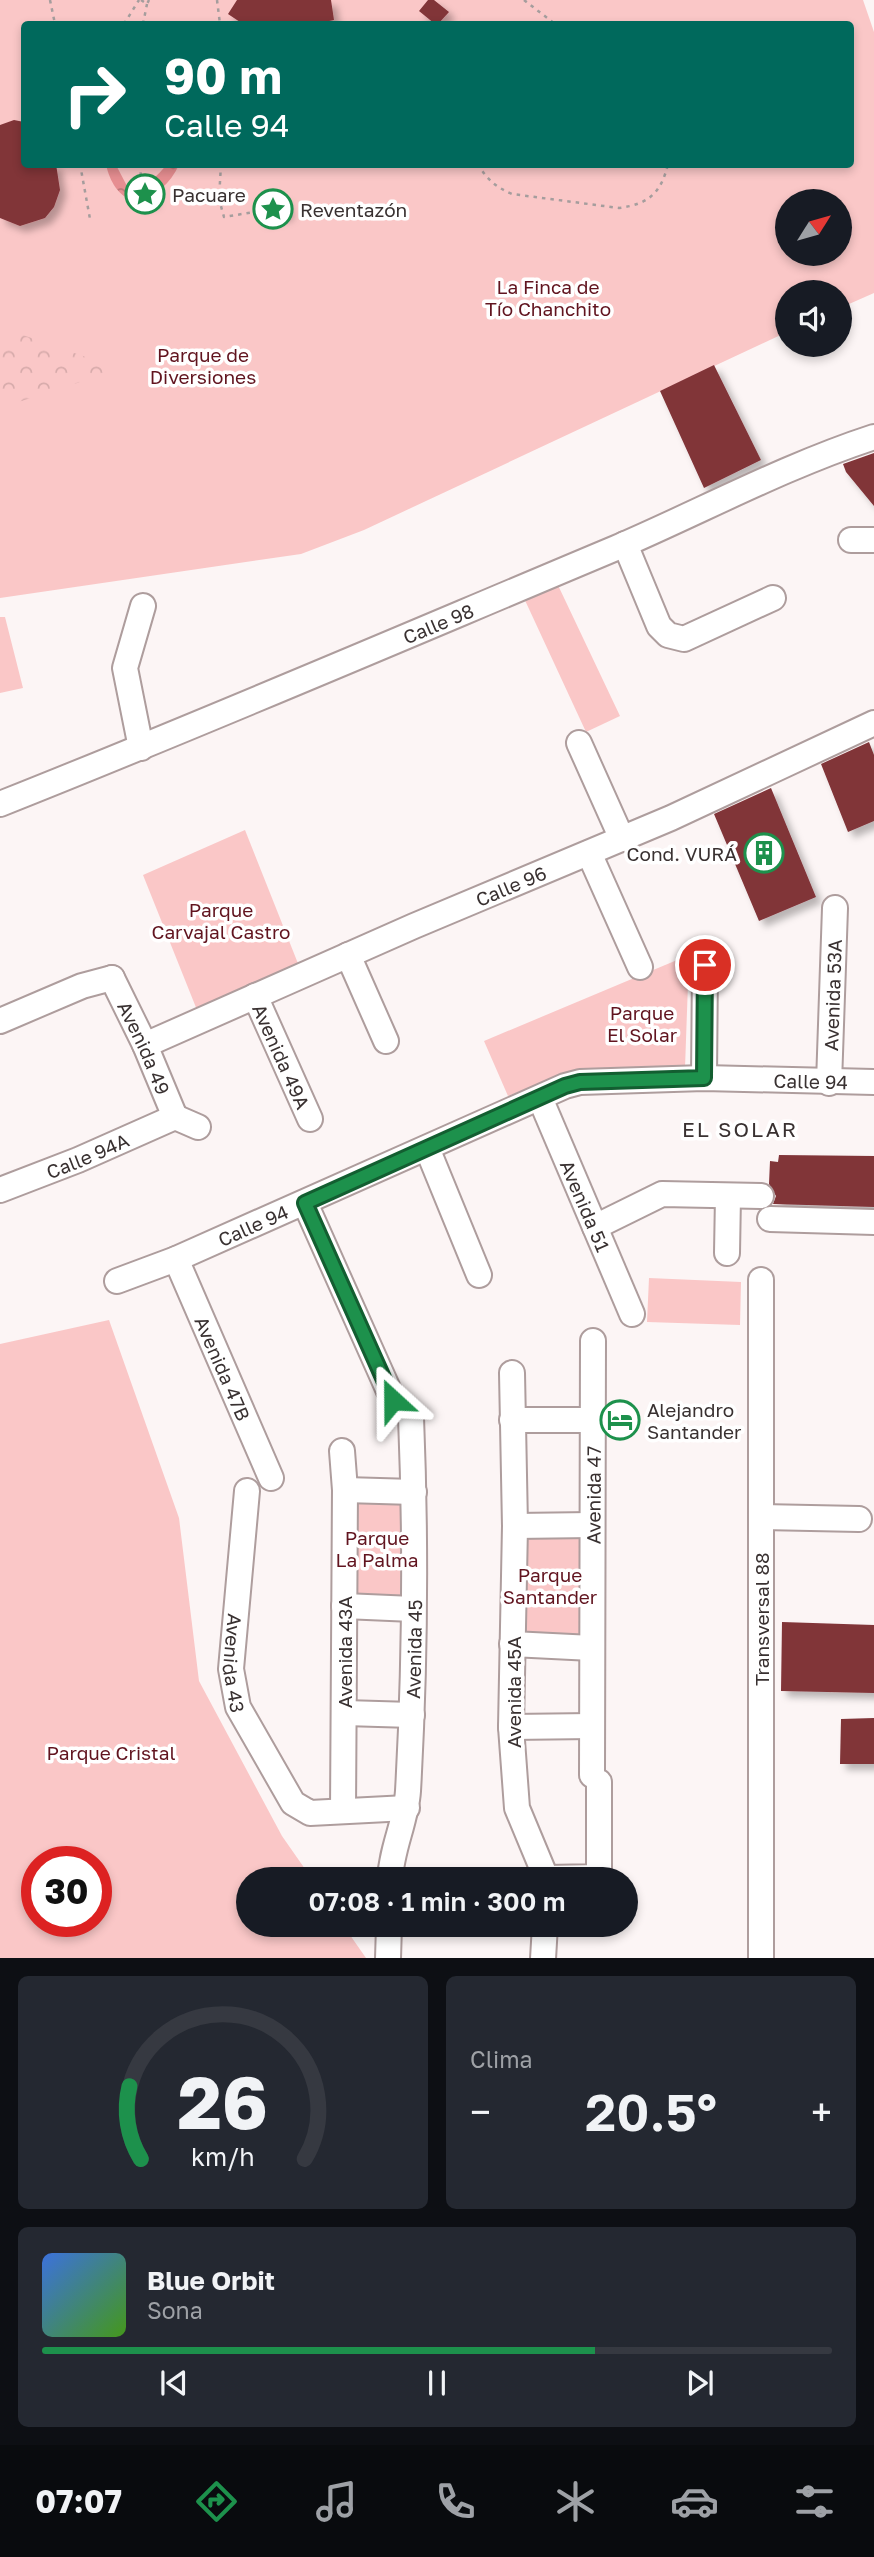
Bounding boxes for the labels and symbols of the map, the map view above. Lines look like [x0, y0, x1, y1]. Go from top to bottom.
place icon: Pacuare [124, 173, 166, 215]
place label: Pacuare [172, 183, 246, 206]
place icon: Reventazón [252, 188, 294, 230]
north arrow [775, 189, 852, 266]
place label: Reventazón [300, 198, 407, 221]
park label: La Finca de Tío Chanchito [485, 275, 611, 320]
park label: Parque de Diversiones [150, 343, 256, 388]
street label: Calle 98 [399, 598, 477, 648]
building icon: Cond. VURÁ [743, 832, 785, 874]
place label: Cond. VURÁ [627, 842, 737, 865]
street label: Calle 96 [472, 860, 549, 910]
park label: Parque Carvajal Castro [151, 898, 291, 943]
pin [675, 935, 735, 995]
street label: Avenida 53A [819, 939, 845, 1051]
street label: Avenida 49 [114, 997, 176, 1098]
street label: Avenida 49A [248, 1000, 316, 1113]
park label: Parque El Solar [607, 1001, 678, 1046]
street label: Calle 94 [773, 1068, 848, 1093]
district label: EL SOLAR [682, 1116, 798, 1142]
street label: Calle 94A [43, 1127, 132, 1183]
street label: Avenida 51 [556, 1156, 615, 1255]
street label: Calle 94 [214, 1199, 292, 1251]
street label: Avenida 47B [191, 1313, 256, 1424]
position arrow [356, 1363, 430, 1437]
place label: Alejandro Santander [647, 1398, 742, 1443]
hotel icon: Alejandro Santander [599, 1399, 641, 1441]
street label: Avenida 47 [581, 1446, 604, 1544]
park label: Parque La Palma [335, 1526, 419, 1571]
street label: Transversal 88 [750, 1552, 773, 1686]
park label: Parque Santander [503, 1563, 598, 1608]
street label: Avenida 43A [333, 1596, 356, 1708]
street label: Avenida 45 [401, 1599, 426, 1699]
street label: Avenida 43 [219, 1613, 250, 1714]
street label: Avenida 45A [502, 1636, 525, 1748]
park label: Parque Cristal [46, 1741, 176, 1764]
speed limit sign: 30 [21, 1846, 112, 1937]

